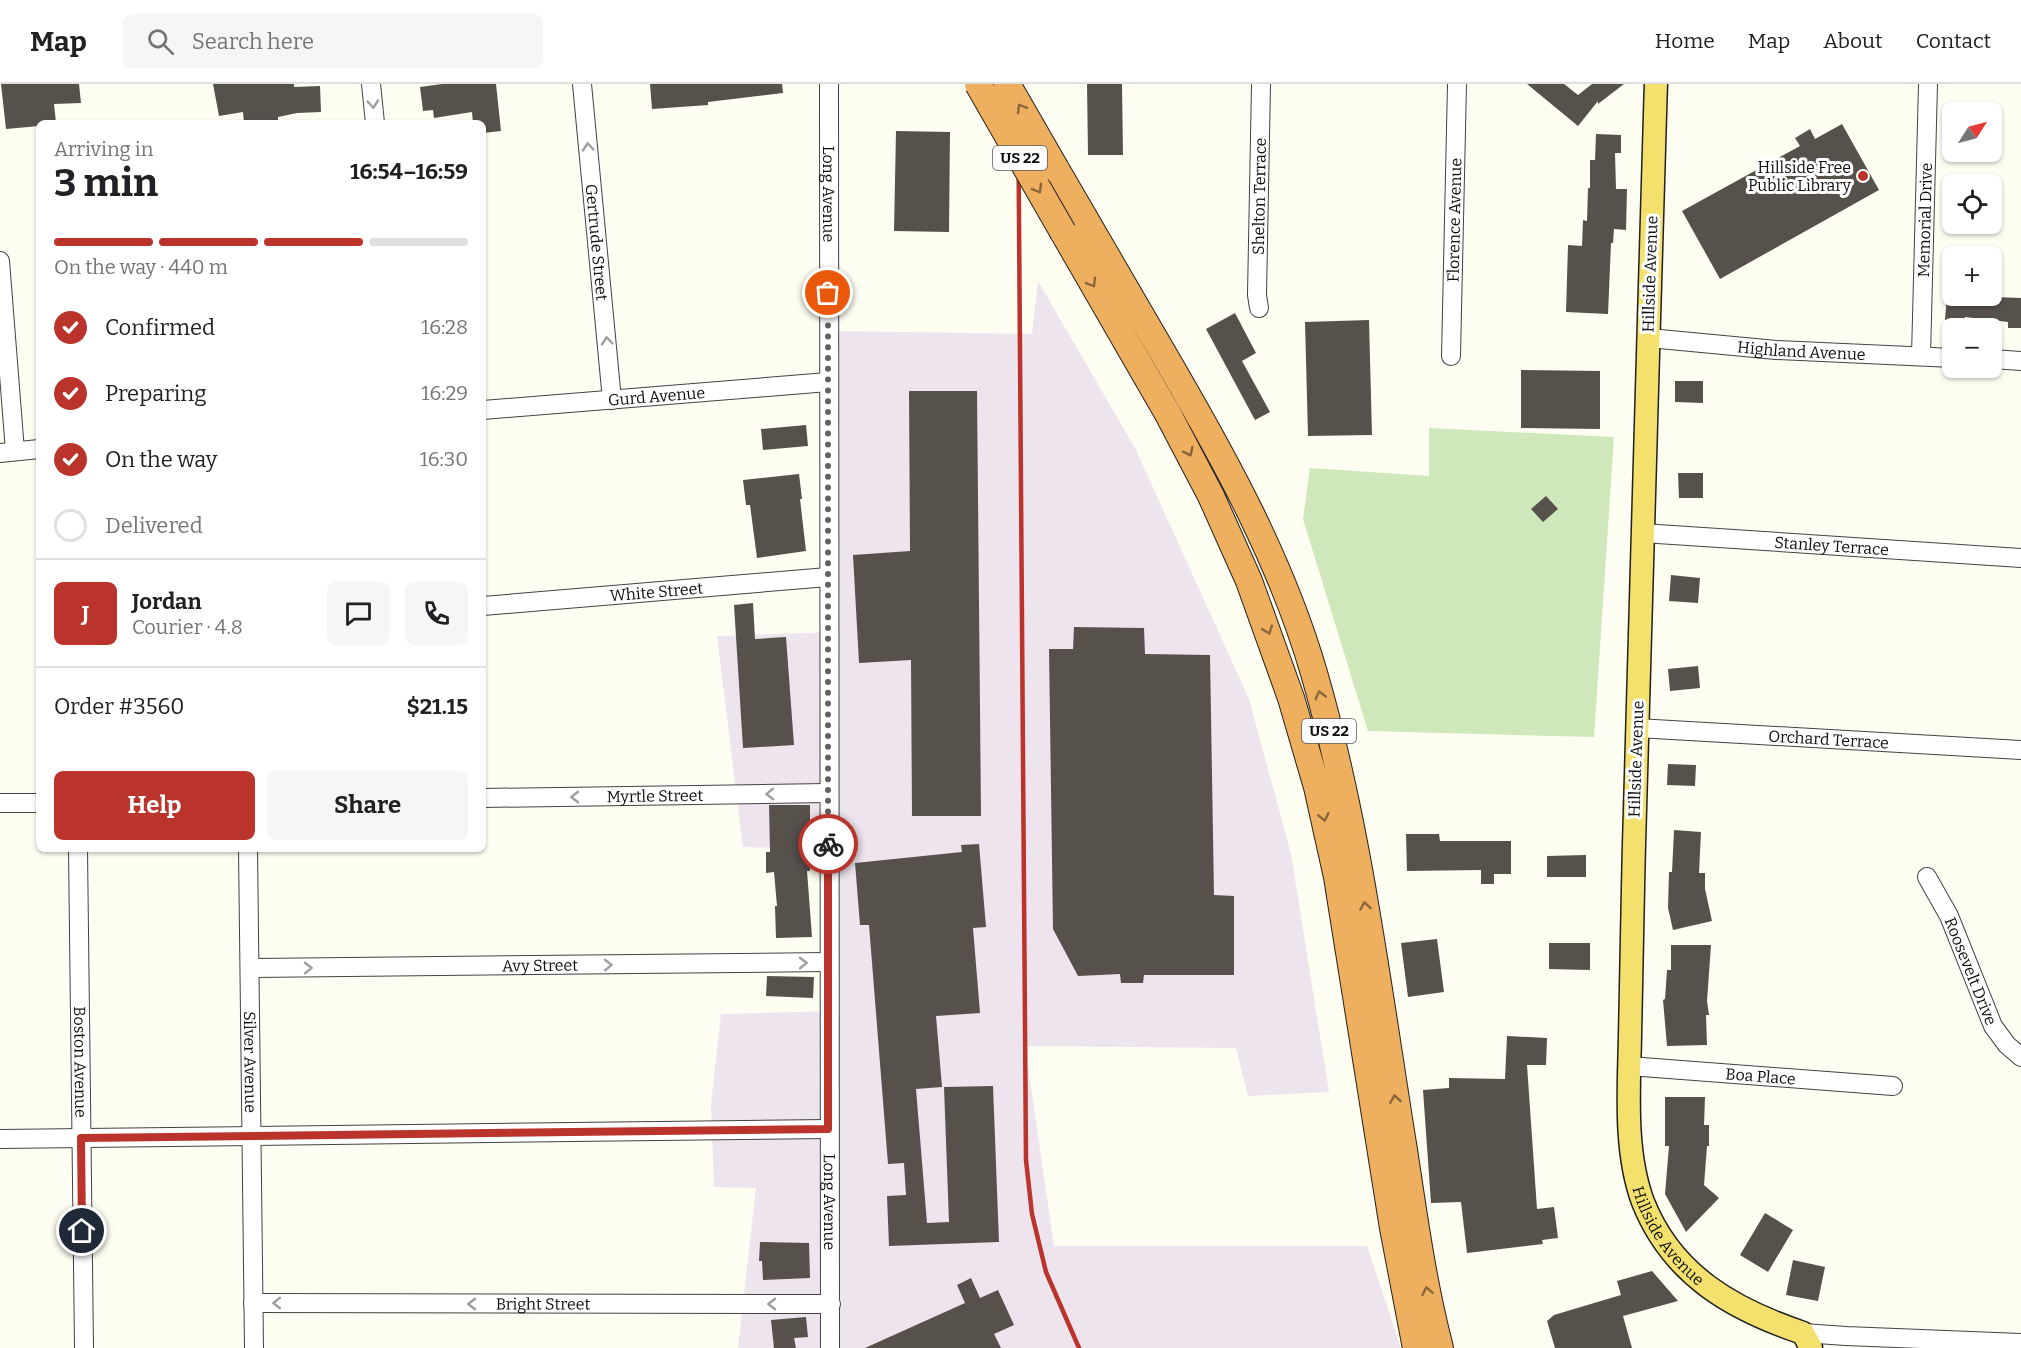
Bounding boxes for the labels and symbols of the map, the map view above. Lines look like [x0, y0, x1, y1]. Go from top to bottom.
one-way arrow [366, 99, 379, 108]
north arrow [1942, 102, 2002, 162]
one-way arrow [1017, 104, 1028, 114]
street label: Shelton Terrace [1248, 137, 1269, 255]
one-way arrow [582, 143, 595, 152]
street label: Long Avenue [820, 146, 839, 242]
road number: US 22 [993, 146, 1047, 170]
street label: Florence Avenue [1443, 158, 1465, 282]
place label: Hillside Free Public Library [1748, 158, 1852, 195]
street label: Memorial Drive [1914, 162, 1935, 278]
marker: Hillside Free Public Library [1856, 169, 1870, 183]
street label: Gertrude Street [582, 183, 612, 302]
one-way arrow [1031, 183, 1043, 193]
street label: Hillside Avenue [1638, 215, 1662, 333]
pin [802, 267, 853, 318]
one-way arrow [1085, 277, 1097, 287]
one-way arrow [601, 337, 614, 346]
street label: Highland Avenue [1736, 337, 1866, 364]
street label: Gurd Avenue [607, 383, 706, 409]
one-way arrow [1182, 446, 1193, 456]
street label: Stanley Terrace [1774, 532, 1890, 559]
street label: White Street [609, 578, 704, 605]
one-way arrow [1260, 624, 1273, 635]
one-way arrow [1314, 690, 1327, 700]
street label: Hillside Avenue [1624, 700, 1648, 818]
road number: US 22 [1302, 719, 1356, 743]
street label: Orchard Terrace [1768, 726, 1889, 752]
street label: Myrtle Street [607, 785, 704, 806]
one-way arrow [765, 788, 774, 800]
one-way arrow [570, 791, 579, 803]
one-way arrow [1317, 812, 1330, 822]
courier [798, 814, 858, 874]
one-way arrow [1359, 901, 1371, 911]
street label: Roosevelt Drive [1941, 914, 2001, 1028]
street label: Avy Street [502, 955, 578, 975]
one-way arrow [799, 956, 808, 969]
one-way arrow [604, 958, 613, 971]
one-way arrow [304, 961, 313, 974]
street label: Boston Avenue [70, 1006, 91, 1118]
street label: Silver Avenue [240, 1011, 261, 1113]
street label: Boa Place [1725, 1064, 1796, 1088]
one-way arrow [1390, 1094, 1402, 1103]
street label: Long Avenue [820, 1154, 839, 1250]
street label: Hillside Avenue [1629, 1184, 1708, 1289]
pin [56, 1205, 107, 1256]
one-way arrow [1421, 1286, 1434, 1296]
street label: Bright Street [496, 1294, 591, 1313]
one-way arrow [273, 1297, 282, 1309]
one-way arrow [468, 1298, 477, 1310]
one-way arrow [768, 1298, 777, 1310]

